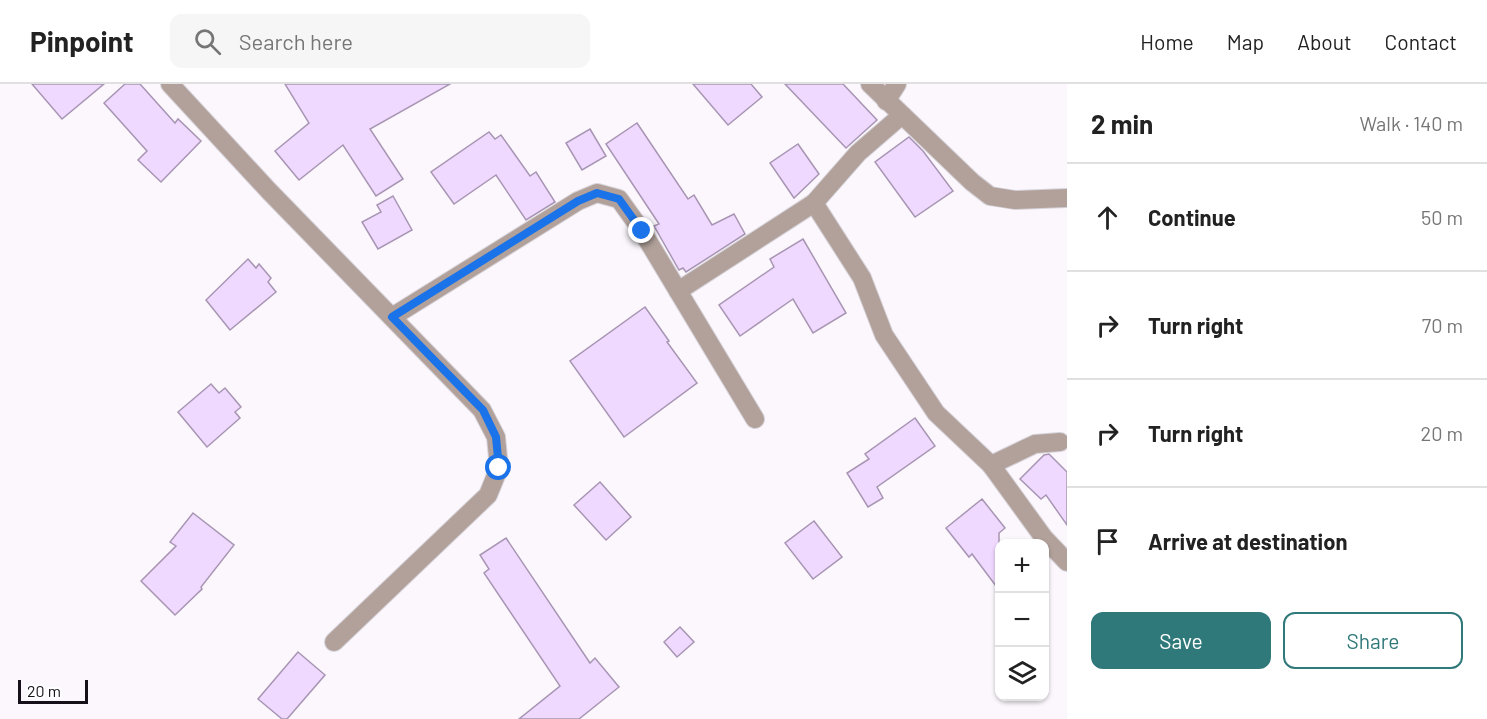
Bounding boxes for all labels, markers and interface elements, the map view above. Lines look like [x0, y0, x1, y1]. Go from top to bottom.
search box [170, 14, 590, 68]
text: Pinpoint [30, 24, 134, 58]
icon: search [191, 25, 224, 58]
text: Search here [239, 28, 353, 54]
text: Home [1140, 29, 1194, 54]
text: Map [1227, 29, 1264, 54]
text: About [1297, 29, 1352, 54]
text: Contact [1385, 29, 1457, 54]
text: 2 min [1091, 108, 1153, 139]
text: Walk · 140 m [1359, 111, 1463, 135]
icon: ahead [1091, 201, 1124, 234]
text: Continue [1148, 204, 1236, 230]
text: 50 m [1421, 205, 1463, 229]
route end [628, 217, 654, 243]
icon: right [1091, 309, 1124, 342]
text: Turn right [1148, 312, 1243, 338]
text: 70 m [1422, 313, 1463, 337]
icon: right [1091, 417, 1124, 450]
text: Turn right [1148, 420, 1243, 446]
text: 20 m [1420, 421, 1463, 445]
route start [485, 454, 511, 480]
icon: arrive [1091, 525, 1124, 558]
text: Arrive at destination [1148, 528, 1347, 554]
map controls [995, 539, 1049, 701]
button: + [995, 539, 1049, 593]
button: − [995, 593, 1049, 647]
button: Save [1091, 612, 1271, 669]
button: Share [1283, 612, 1463, 669]
button: layers [995, 647, 1049, 701]
scale bar [18, 677, 88, 704]
text: 20 m [27, 681, 61, 700]

